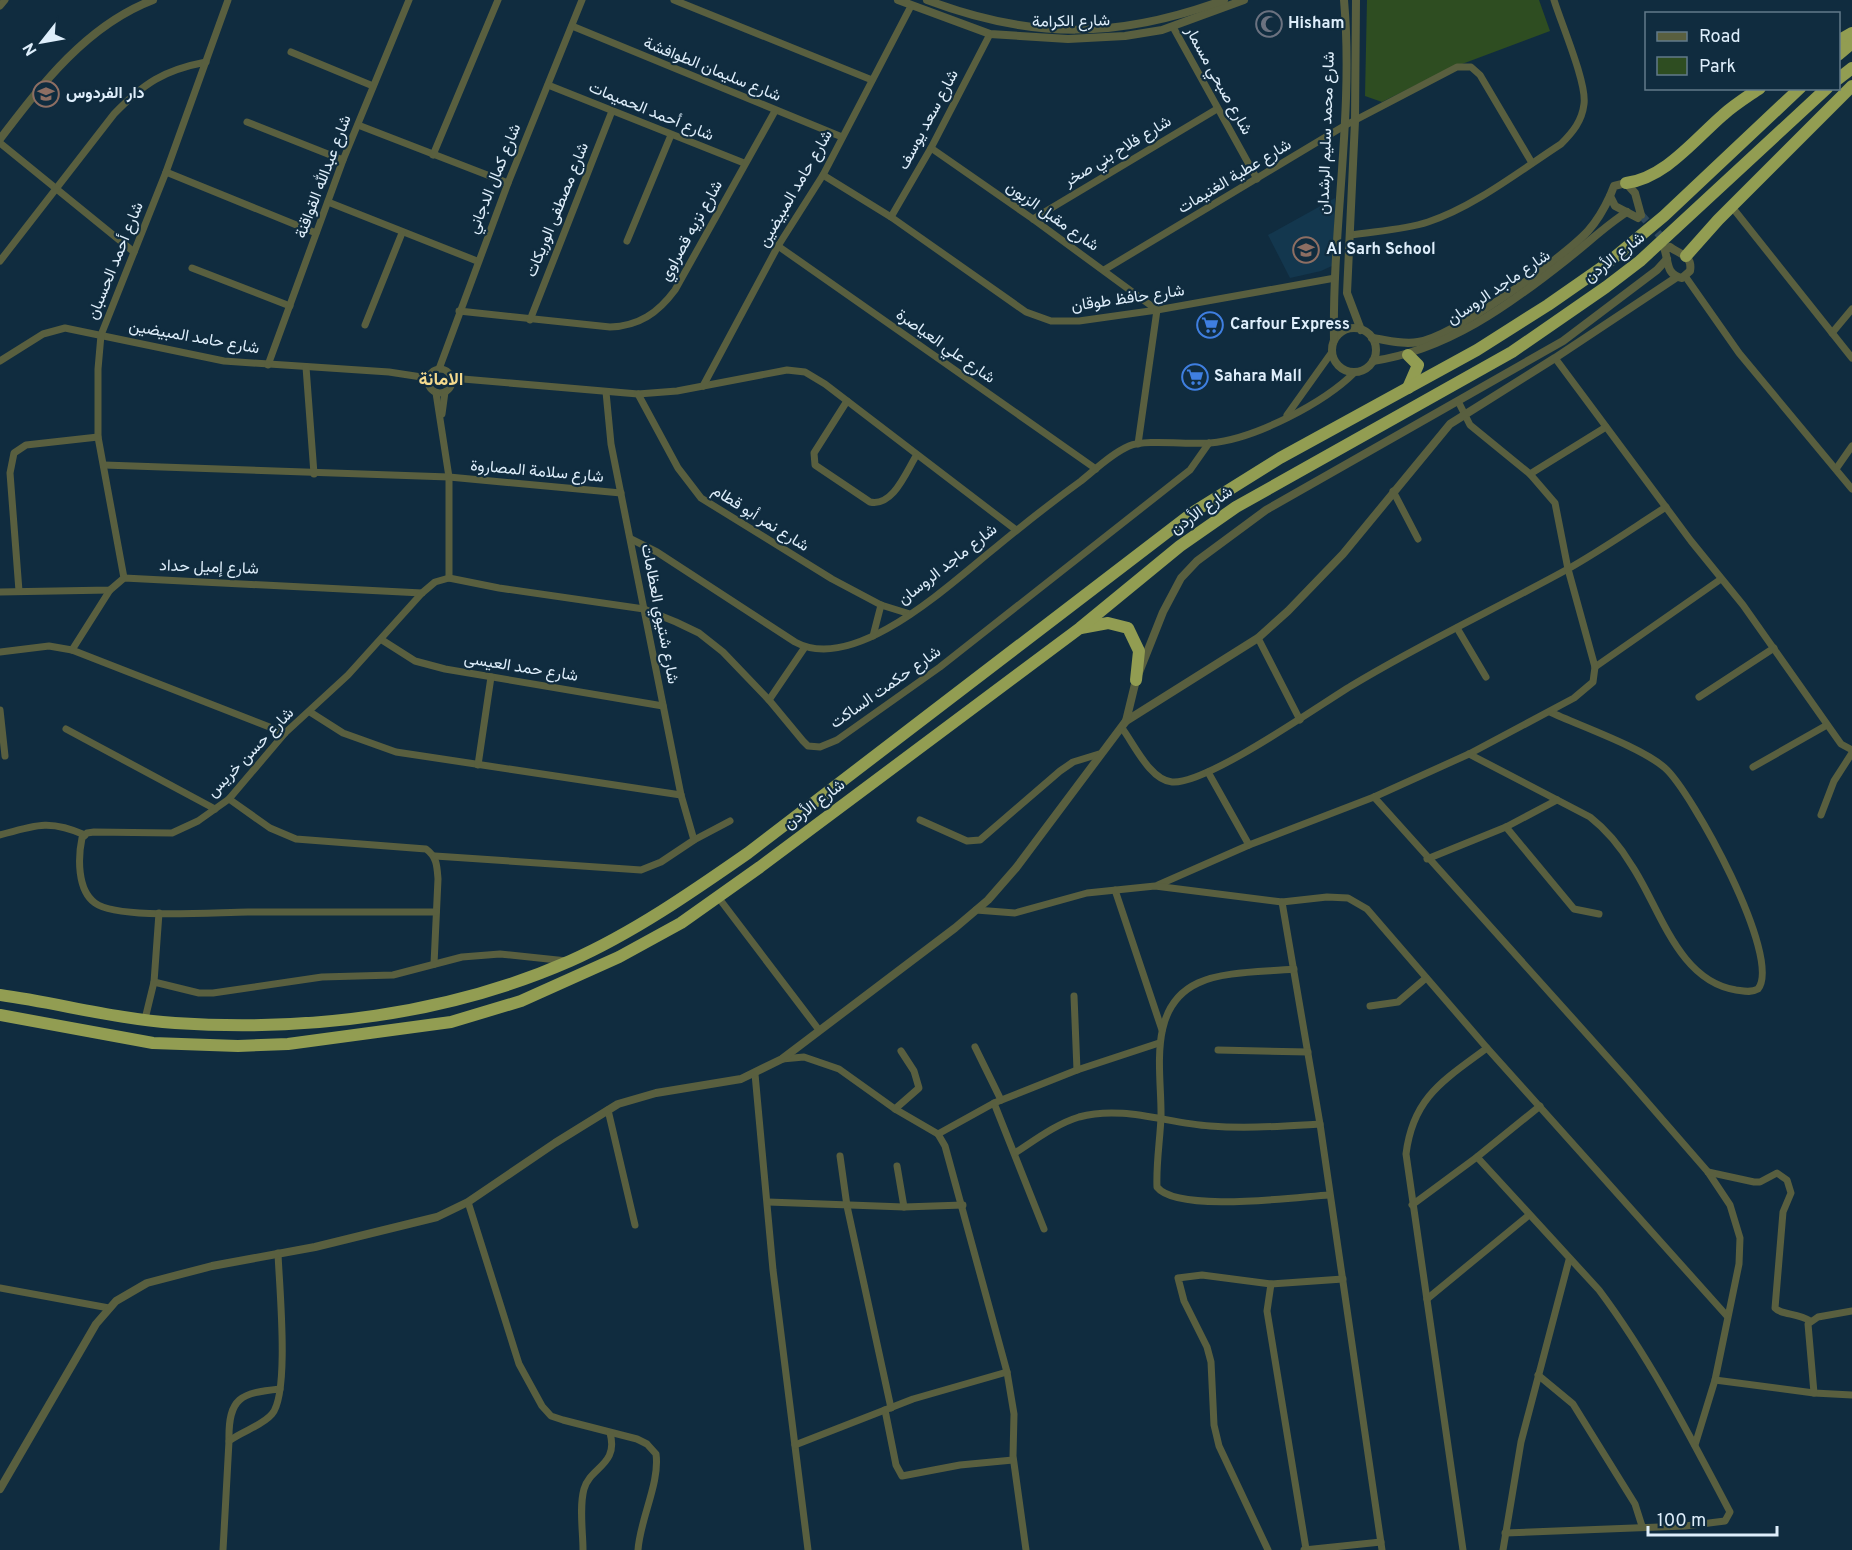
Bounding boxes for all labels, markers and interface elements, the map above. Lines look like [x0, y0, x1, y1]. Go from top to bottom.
mosque icon: Hisham [1254, 9, 1284, 39]
street label: شارع الكرامة [1032, 11, 1110, 33]
north arrow [12, 12, 72, 72]
legend [1645, 12, 1840, 90]
place label: Hisham [1288, 14, 1344, 34]
street label: شارع صبحي مسمار [1178, 22, 1256, 140]
text: Road [1699, 26, 1741, 49]
street label: شارع سليمان الطوافشة [640, 33, 784, 107]
text: N [19, 39, 42, 59]
street label: شارع محمد سليم الرشدان [1314, 51, 1340, 215]
text: Park [1699, 56, 1736, 79]
street label: شارع سعد يوسف [894, 67, 964, 173]
street label: شارع أحمد الحميمات [585, 78, 717, 146]
school or university icon: دار الفردوس [31, 79, 61, 109]
place label: دار الفردوس [66, 84, 145, 104]
street label: شارع عبدالله القواقنة [290, 112, 357, 241]
street label: شارع فلاح بني صخر [1060, 112, 1177, 194]
street label: شارع كمال الدجاني [464, 121, 528, 238]
street label: شارع حامد المبيضين [754, 127, 838, 251]
street label: شارع عطية الغنيمات [1175, 135, 1295, 219]
street label: شارع مصطفى الوريكات [522, 140, 594, 280]
street label: شارع نزيه قصراوي [656, 177, 730, 286]
street label: شارع مقبل الزبون [1002, 177, 1102, 257]
street label: شارع أحمد الحسبان [83, 199, 149, 323]
street label: شارع الأردن [1581, 228, 1649, 288]
school or university icon: Al Sarh School [1291, 235, 1321, 265]
place label: Al Sarh School [1326, 240, 1436, 260]
street label: شارع ماجد الروسان [1443, 246, 1555, 330]
street label: شارع حافظ طوقان [1070, 281, 1186, 317]
street label: شارع علي العياصرة [890, 305, 999, 390]
supermarket icon: Carfour Express [1195, 310, 1225, 340]
place label: Carfour Express [1230, 315, 1350, 335]
street label: شارع حامد المبيضين [127, 317, 261, 359]
supermarket icon: Sahara Mall [1180, 362, 1210, 392]
place label: Sahara Mall [1214, 367, 1302, 387]
district label: الامانة [419, 369, 463, 392]
street label: شارع سلامة المصاروة [469, 456, 605, 488]
street label: شارع نمر أبو قطام [708, 481, 812, 557]
street label: شارع الأردن [1167, 482, 1237, 540]
street label: شارع ماجد الروسان [894, 520, 1002, 610]
street label: شارع شتيوي العظامات [634, 542, 682, 686]
street label: شارع إميل حداد [159, 556, 259, 580]
street label: شارع حكمت الساكت [827, 642, 945, 734]
street label: شارع حمد العيسى [463, 649, 579, 687]
street label: شارع حسن خريس [203, 704, 299, 802]
street label: شارع الأردن [780, 776, 850, 834]
scale bar [1648, 1499, 1777, 1537]
text: 100 m [1657, 1510, 1706, 1533]

